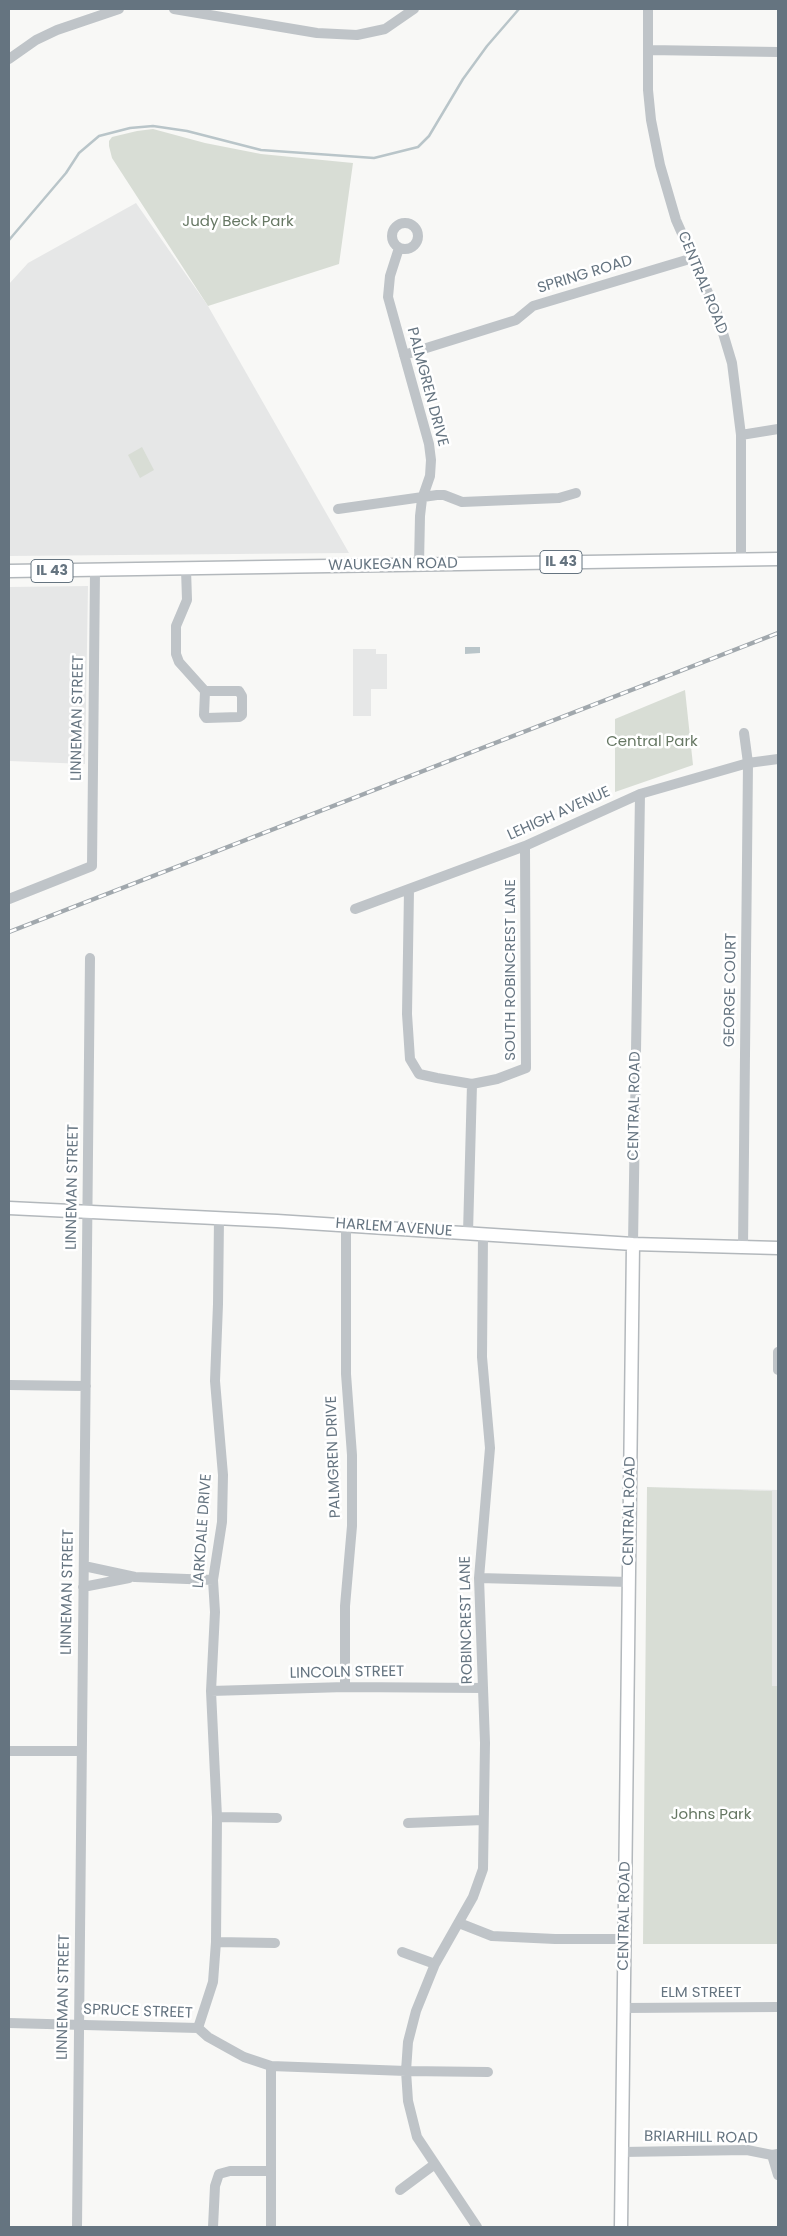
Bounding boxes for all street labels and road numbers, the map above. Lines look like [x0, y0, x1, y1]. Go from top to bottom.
street label: CENTRAL ROAD [673, 229, 731, 337]
street label: SPRING ROAD [535, 252, 635, 298]
street label: PALMGREN DRIVE [402, 326, 452, 448]
road number: IL 43 [540, 550, 582, 574]
street label: WAUKEGAN ROAD [328, 555, 458, 575]
road number: IL 43 [31, 560, 73, 582]
street label: LINNEMAN STREET [68, 655, 88, 781]
street label: LEHIGH AVENUE [505, 783, 613, 845]
street label: SOUTH ROBINCREST LANE [502, 879, 520, 1061]
street label: GEORGE COURT [721, 933, 741, 1047]
street label: CENTRAL ROAD [625, 1051, 645, 1161]
street label: LINNEMAN STREET [63, 1124, 83, 1250]
street label: HARLEM AVENUE [335, 1215, 453, 1241]
street label: PALMGREN DRIVE [323, 1395, 345, 1519]
street label: CENTRAL ROAD [620, 1456, 640, 1566]
street label: LARKDALE DRIVE [190, 1473, 216, 1589]
street label: LINNEMAN STREET [58, 1529, 78, 1655]
street label: ROBINCREST LANE [457, 1556, 477, 1684]
street label: LINCOLN STREET [290, 1663, 404, 1683]
street label: CENTRAL ROAD [615, 1861, 635, 1971]
street label: LINNEMAN STREET [54, 1934, 74, 2060]
street label: ELM STREET [661, 1984, 741, 2002]
street label: SPRUCE STREET [83, 2001, 193, 2023]
street label: BRIARHILL ROAD [644, 2128, 758, 2148]

